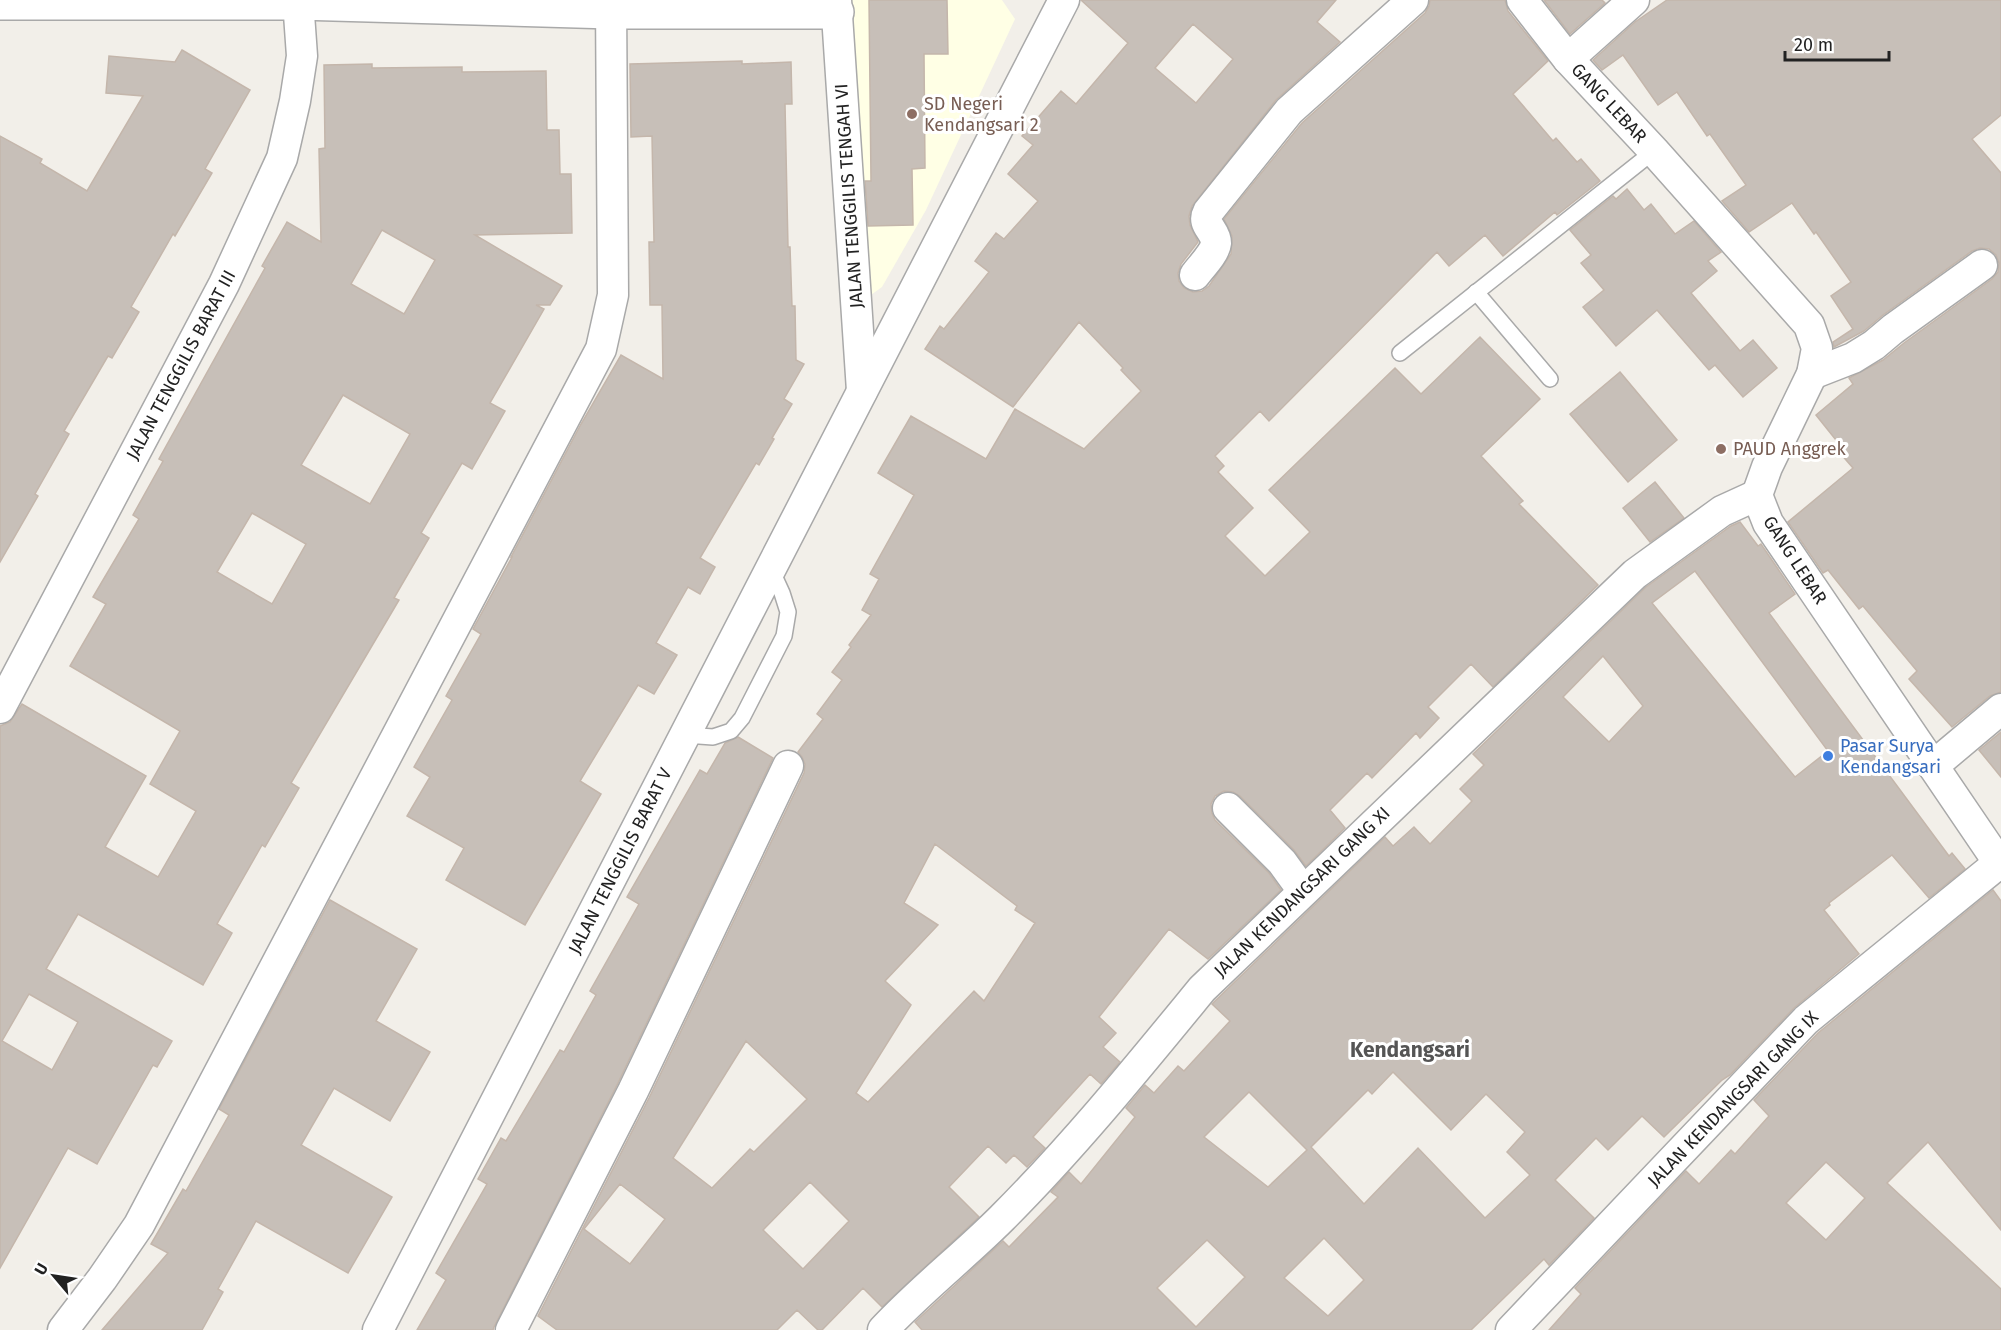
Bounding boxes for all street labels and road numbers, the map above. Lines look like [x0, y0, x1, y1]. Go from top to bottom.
street label: GANG LEBAR [1567, 59, 1651, 147]
street label: JALAN TENGGILIS TENGAH VI [830, 83, 868, 309]
street label: JALAN TENGGILIS BARAT III [122, 266, 240, 464]
street label: GANG LEBAR [1758, 512, 1832, 608]
street label: JALAN TENGGILIS BARAT V [563, 764, 677, 958]
street label: JALAN KENDANGSARI GANG XI [1209, 802, 1395, 982]
street label: JALAN KENDANGSARI GANG IX [1643, 1006, 1823, 1192]

